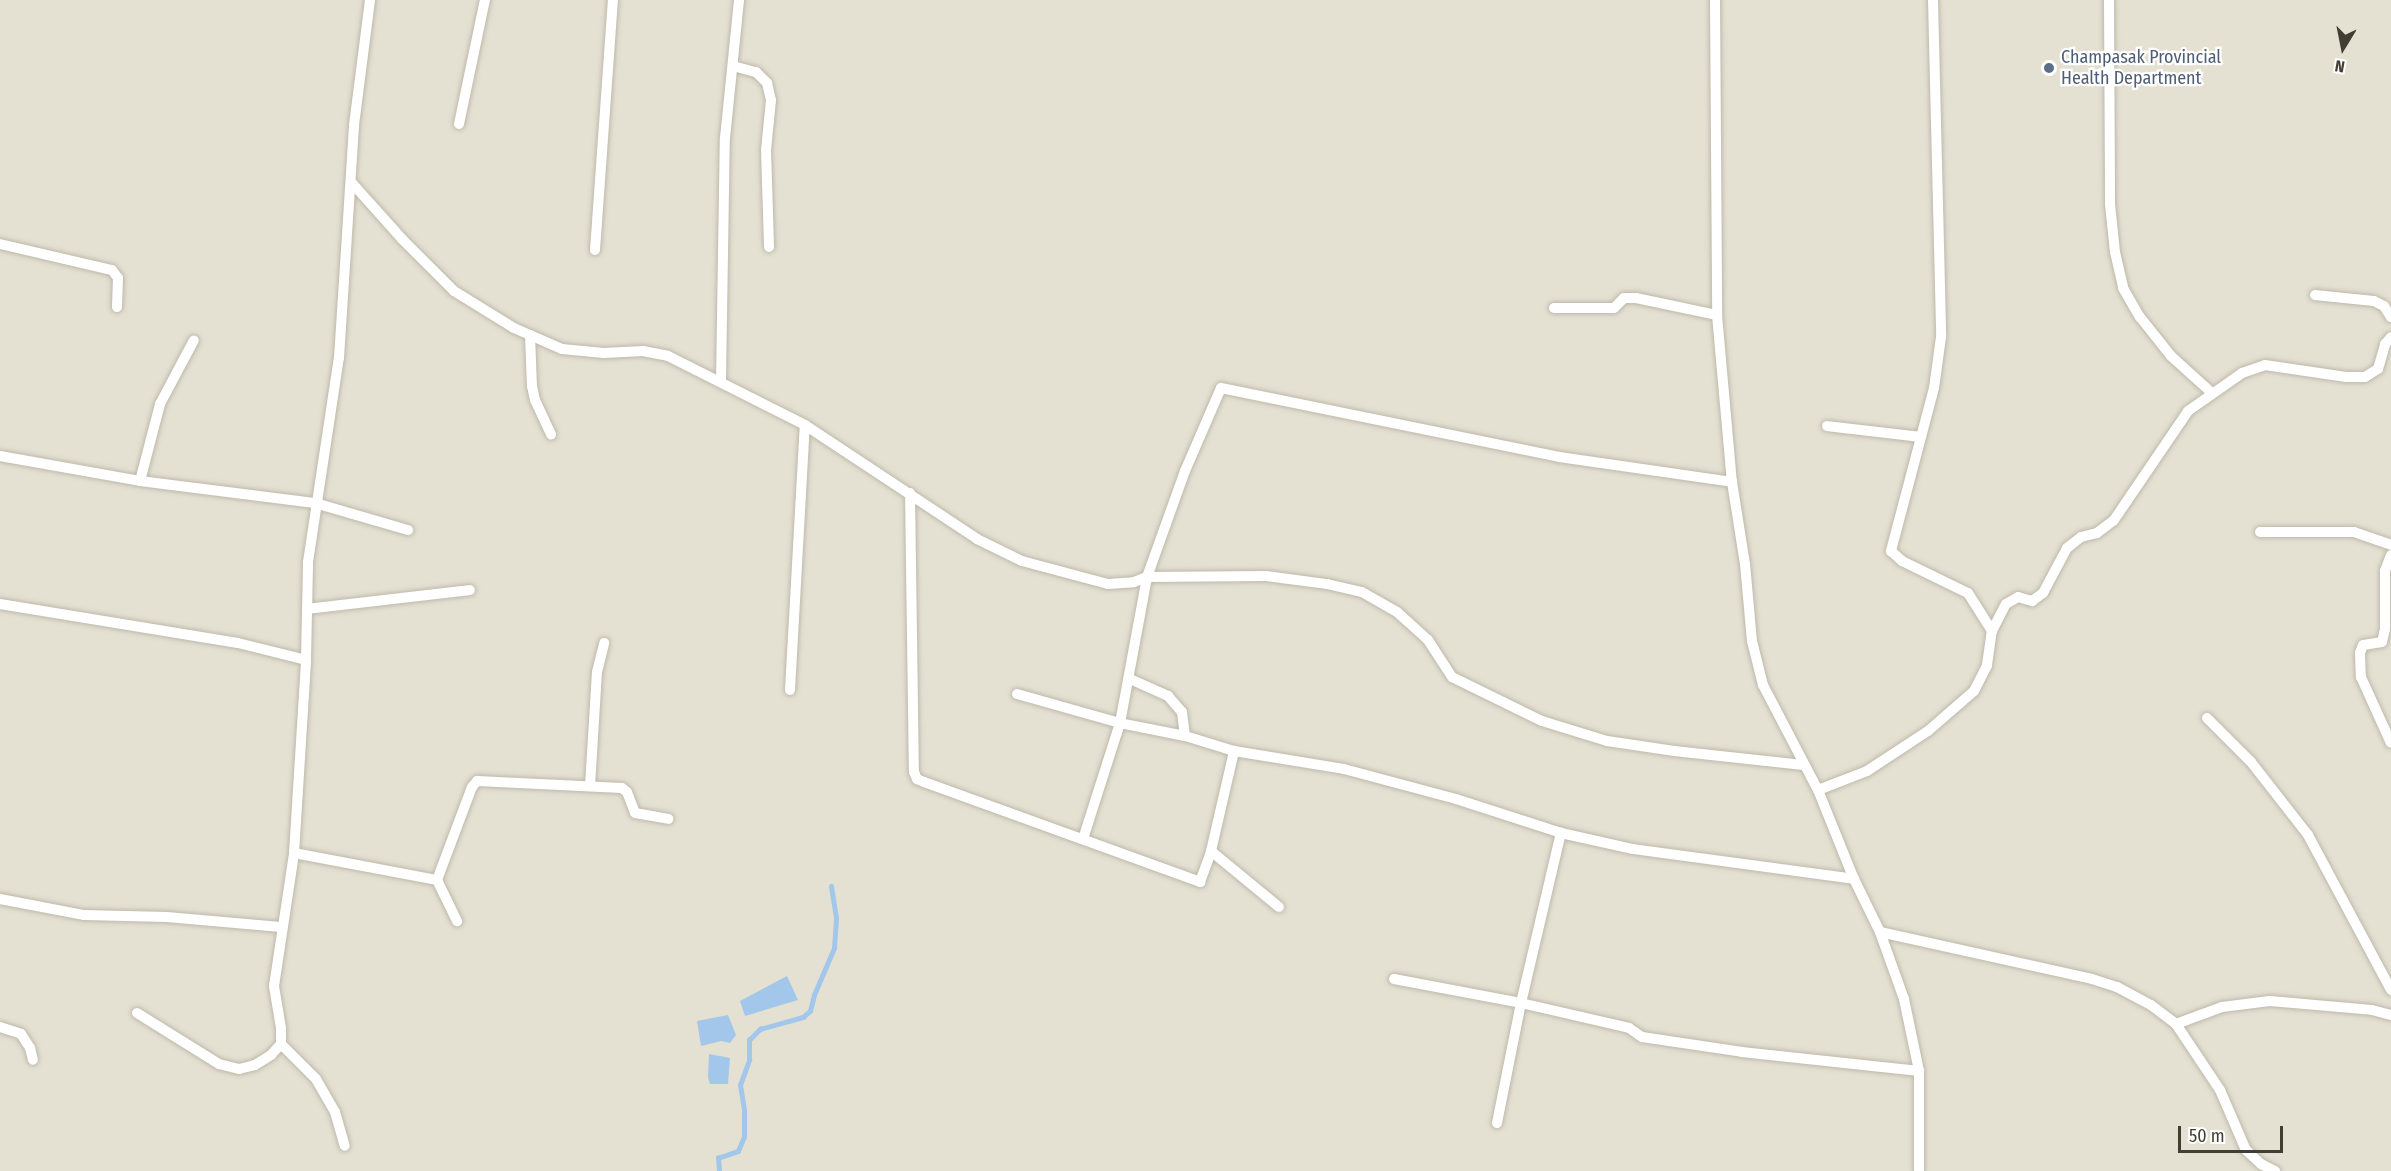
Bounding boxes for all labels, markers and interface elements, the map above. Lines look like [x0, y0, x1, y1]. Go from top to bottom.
north arrow [2313, 18, 2373, 78]
place label: Champasak Provincial Health Department [2061, 47, 2221, 90]
text: N [2333, 56, 2346, 76]
marker: Champasak Provincial Health Department [2042, 61, 2056, 75]
scale bar [2181, 1114, 2286, 1152]
text: 50 m [2189, 1125, 2225, 1147]

